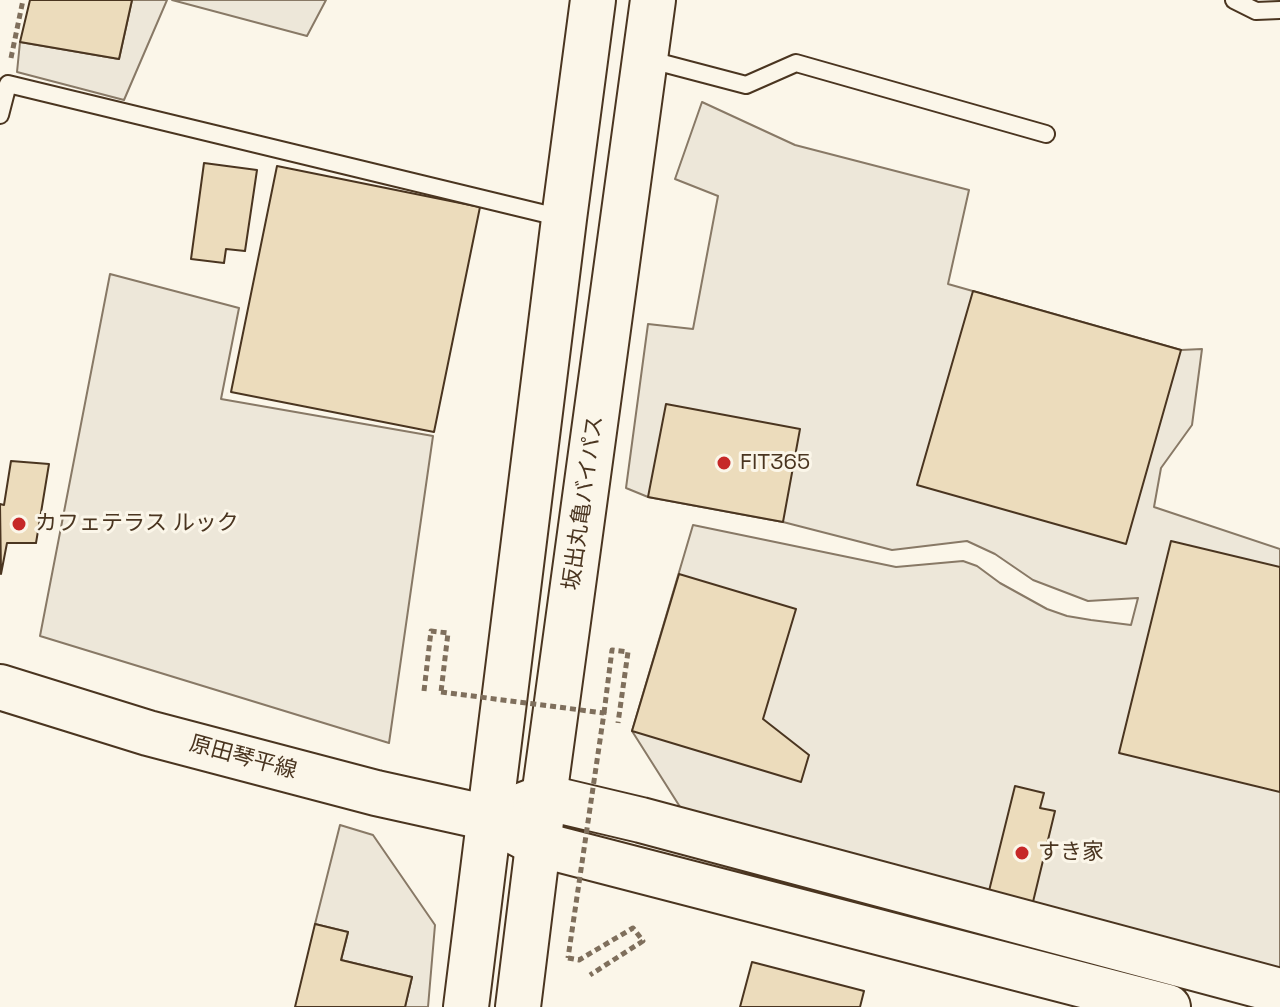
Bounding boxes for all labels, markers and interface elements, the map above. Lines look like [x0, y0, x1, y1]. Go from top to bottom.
street label: 坂出丸亀バイパス [559, 414, 609, 592]
place label: FIT365 [740, 450, 810, 476]
marker: FIT365 [715, 454, 733, 472]
place label: カフェテラス ルック [35, 511, 239, 537]
marker: カフェテラス ルック [10, 515, 28, 533]
street label: 原田琴平線 [186, 731, 300, 785]
place label: すき家 [1038, 840, 1104, 866]
marker: すき家 [1013, 844, 1031, 862]

